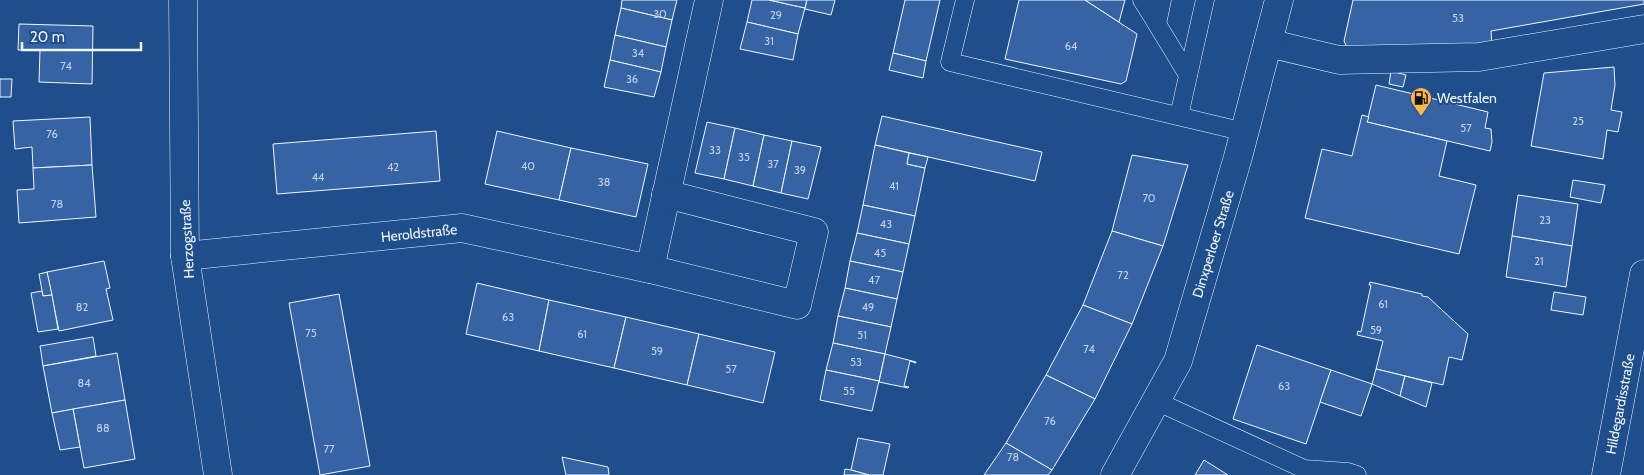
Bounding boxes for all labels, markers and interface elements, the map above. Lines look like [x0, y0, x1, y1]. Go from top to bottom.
house number: 30 [653, 7, 667, 21]
house number: 29 [770, 8, 782, 22]
house number: 53 [1452, 11, 1464, 25]
scale bar [22, 20, 141, 52]
text: 20 m [30, 28, 65, 46]
house number: 31 [764, 34, 774, 48]
house number: 64 [1065, 39, 1078, 53]
house number: 34 [632, 46, 645, 60]
house number: 74 [60, 59, 72, 73]
house number: 36 [626, 72, 638, 86]
fuel station icon: Westfalen [1409, 86, 1433, 117]
place label: Westfalen [1437, 89, 1497, 107]
house number: 25 [1572, 114, 1584, 128]
house number: 57 [1460, 121, 1472, 135]
house number: 76 [46, 127, 58, 141]
house number: 33 [709, 143, 721, 157]
house number: 35 [738, 150, 750, 164]
house number: 37 [767, 157, 779, 171]
house number: 40 [521, 159, 535, 173]
house number: 42 [387, 160, 399, 174]
house number: 39 [794, 163, 806, 177]
house number: 44 [312, 170, 325, 184]
house number: 38 [598, 175, 610, 189]
house number: 41 [889, 179, 899, 193]
street label: Dinxperloer Straße [1188, 188, 1238, 300]
house number: 70 [1142, 191, 1156, 205]
house number: 78 [51, 197, 63, 211]
street label: Herzogstraße [176, 199, 198, 279]
house number: 23 [1539, 213, 1551, 227]
house number: 43 [880, 217, 892, 231]
street label: Heroldstraße [380, 220, 458, 246]
house number: 45 [874, 246, 886, 260]
house number: 21 [1534, 254, 1544, 268]
house number: 72 [1117, 268, 1129, 282]
house number: 47 [868, 273, 880, 287]
house number: 61 [1378, 297, 1388, 311]
house number: 82 [76, 300, 88, 314]
house number: 49 [862, 300, 874, 314]
house number: 63 [502, 310, 514, 324]
house number: 59 [1370, 323, 1382, 337]
house number: 75 [305, 326, 317, 340]
house number: 61 [577, 327, 587, 341]
house number: 51 [857, 328, 867, 342]
house number: 74 [1083, 342, 1095, 356]
house number: 59 [651, 344, 663, 358]
street label: Hildegardisstraße [1601, 352, 1639, 456]
house number: 53 [850, 355, 862, 369]
house number: 57 [725, 362, 737, 376]
house number: 84 [77, 376, 91, 390]
house number: 63 [1278, 379, 1290, 393]
house number: 55 [843, 384, 855, 398]
house number: 76 [1044, 414, 1056, 428]
house number: 88 [96, 421, 110, 435]
house number: 77 [323, 442, 335, 456]
house number: 78 [1007, 450, 1019, 464]

